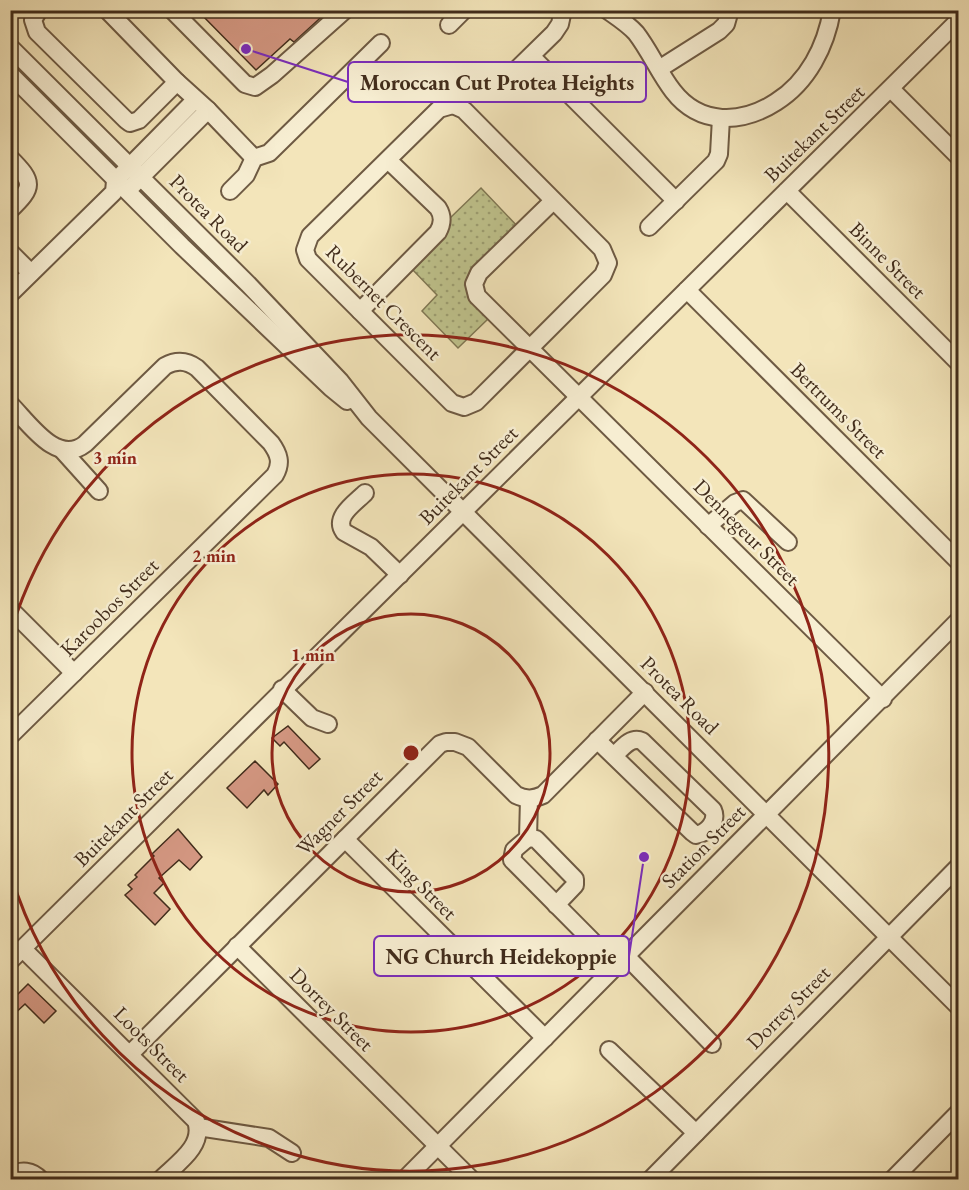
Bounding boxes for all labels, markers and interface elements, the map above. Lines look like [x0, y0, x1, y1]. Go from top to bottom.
callout: Moroccan Cut Protea Heights [348, 62, 646, 102]
text: Moroccan Cut Protea Heights [360, 68, 634, 97]
street label: Buitekant Street [758, 78, 870, 188]
street label: Protea Road [164, 168, 254, 258]
street label: Binne Street [844, 216, 933, 305]
street label: Rubernet Crescent [320, 238, 448, 366]
street label: Bertrums Street [785, 356, 893, 464]
street label: Buitekant Street [413, 419, 524, 530]
text: 3 min [93, 446, 137, 469]
street label: Dennegeur Street [688, 473, 806, 591]
text: 2 min [192, 544, 236, 567]
street label: Karoobos Street [54, 552, 164, 662]
text: 1 min [291, 643, 335, 666]
street label: Protea Road [635, 650, 725, 740]
centre of rings [401, 743, 421, 763]
street label: Buitekant Street [68, 761, 179, 872]
street label: Wagner Street [290, 763, 388, 861]
street label: Station Street [655, 798, 751, 894]
street label: King Street [381, 843, 464, 926]
callout: NG Church Heidekoppie [374, 936, 629, 976]
text: NG Church Heidekoppie [386, 942, 616, 971]
street label: Dorrey Street [740, 959, 836, 1055]
street label: Dorrey Street [284, 961, 380, 1057]
street label: Loots Street [108, 1000, 196, 1088]

